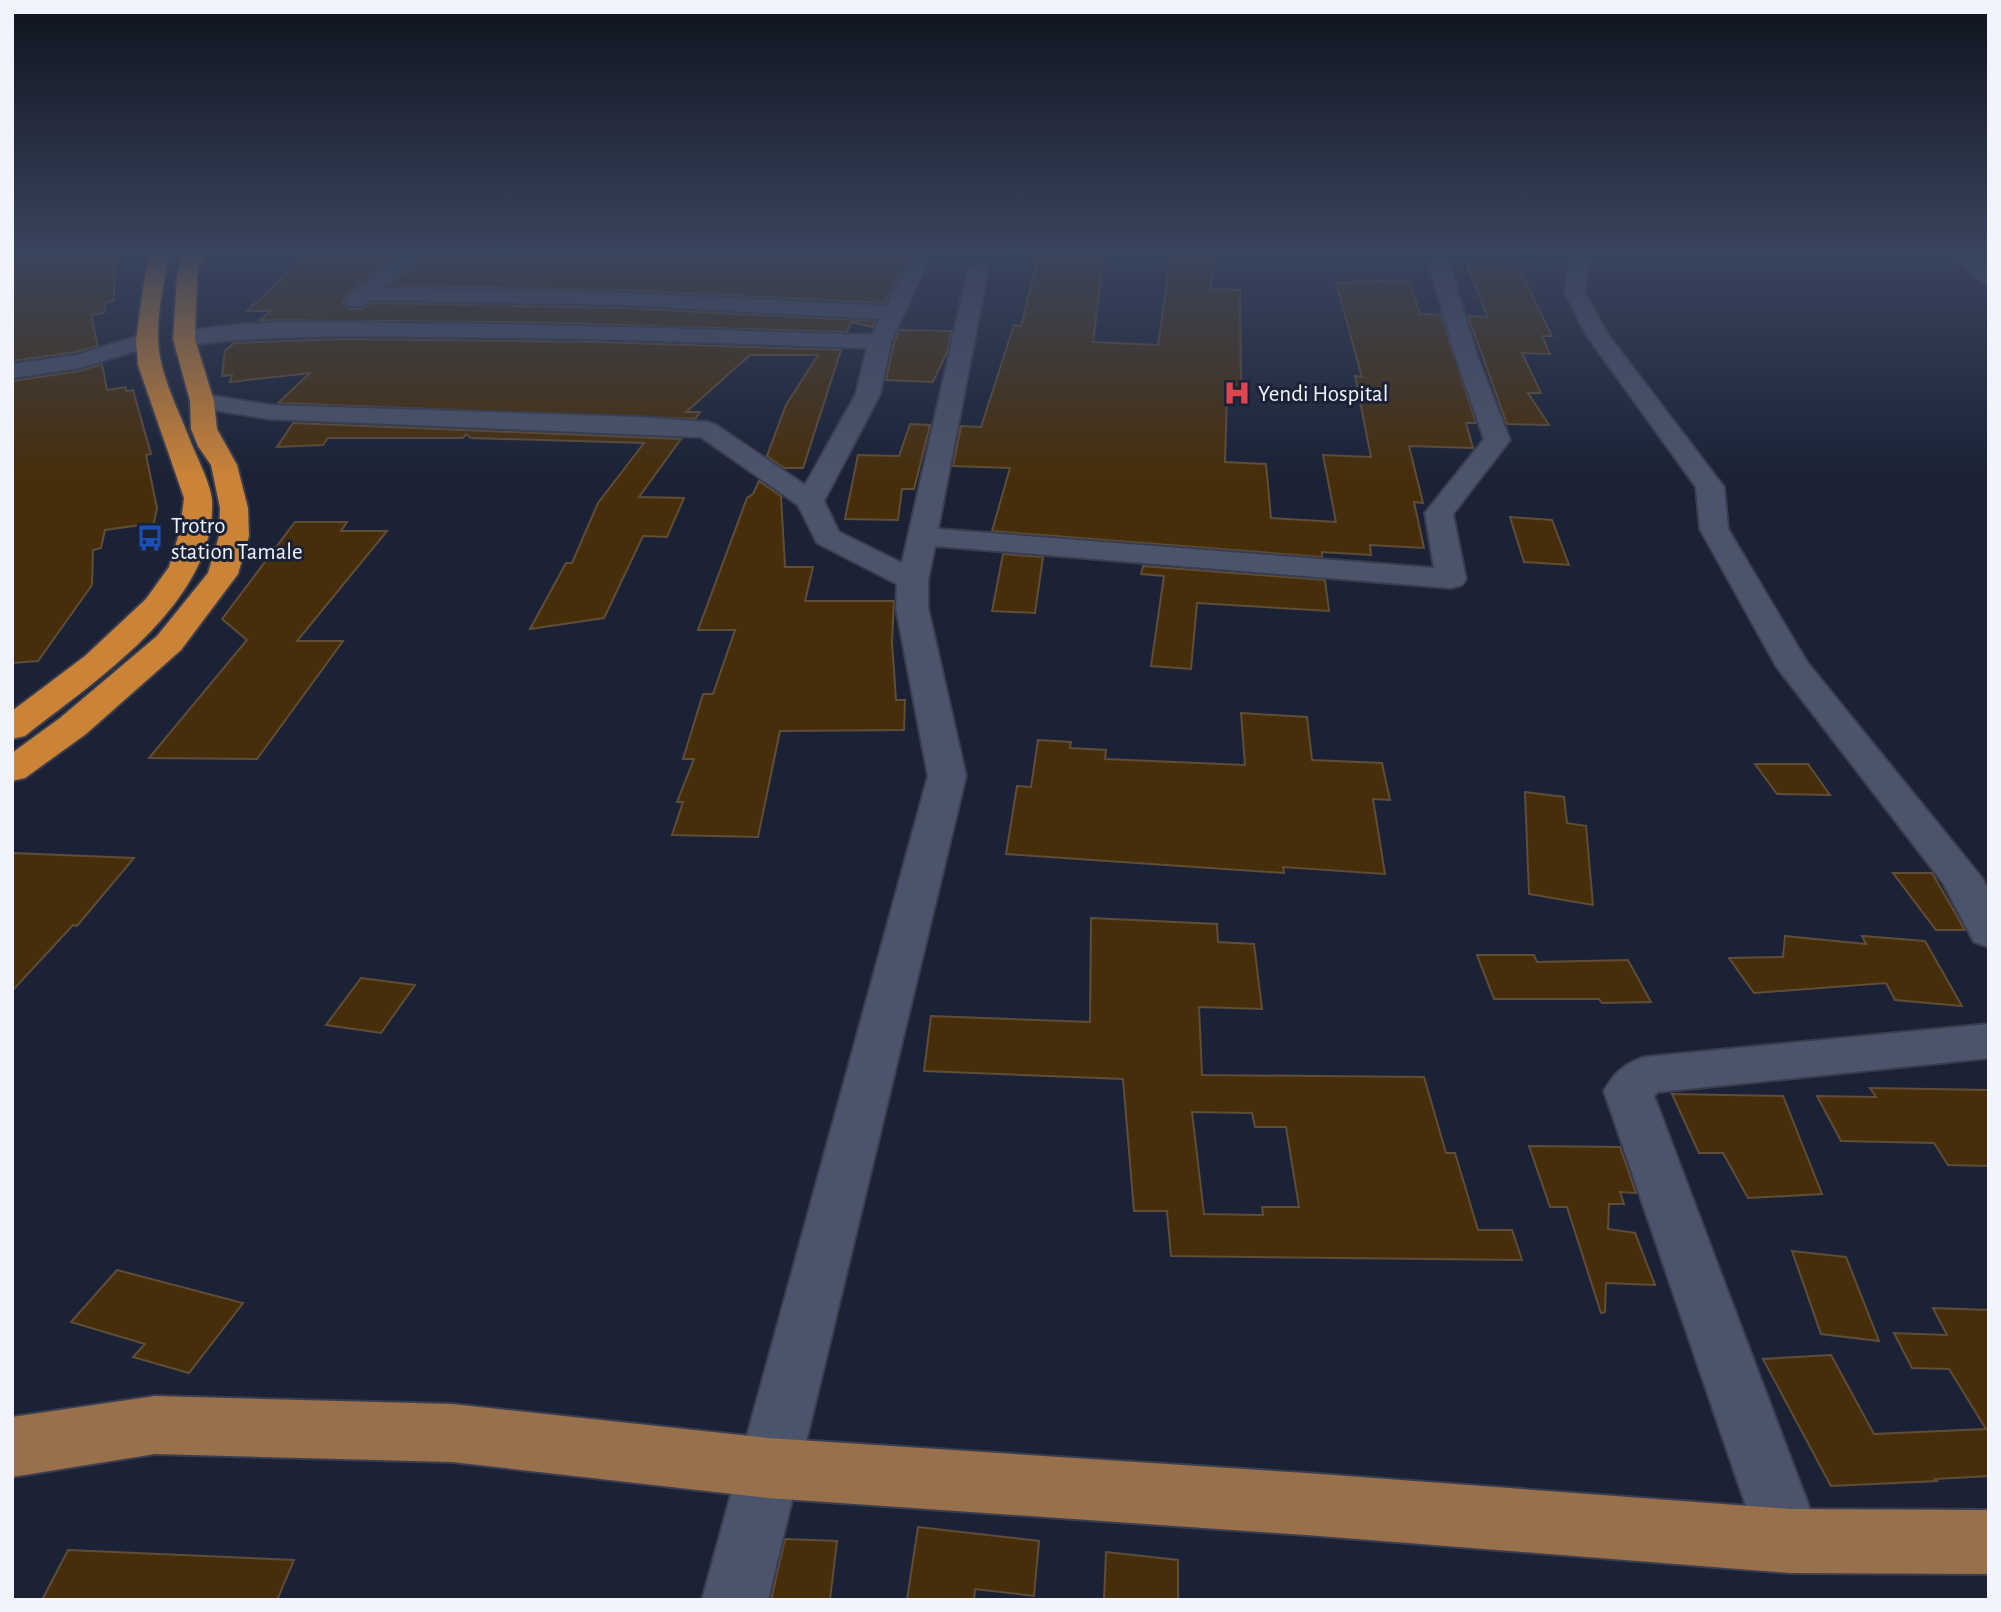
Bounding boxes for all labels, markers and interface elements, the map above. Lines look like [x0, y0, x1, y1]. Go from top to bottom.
hospital icon: Yendi Hospital [1222, 378, 1252, 408]
place label: Yendi Hospital [1258, 383, 1388, 406]
place label: Trotro station Tamale [171, 515, 303, 564]
bus stop icon: Trotro station Tamale [135, 523, 165, 553]

